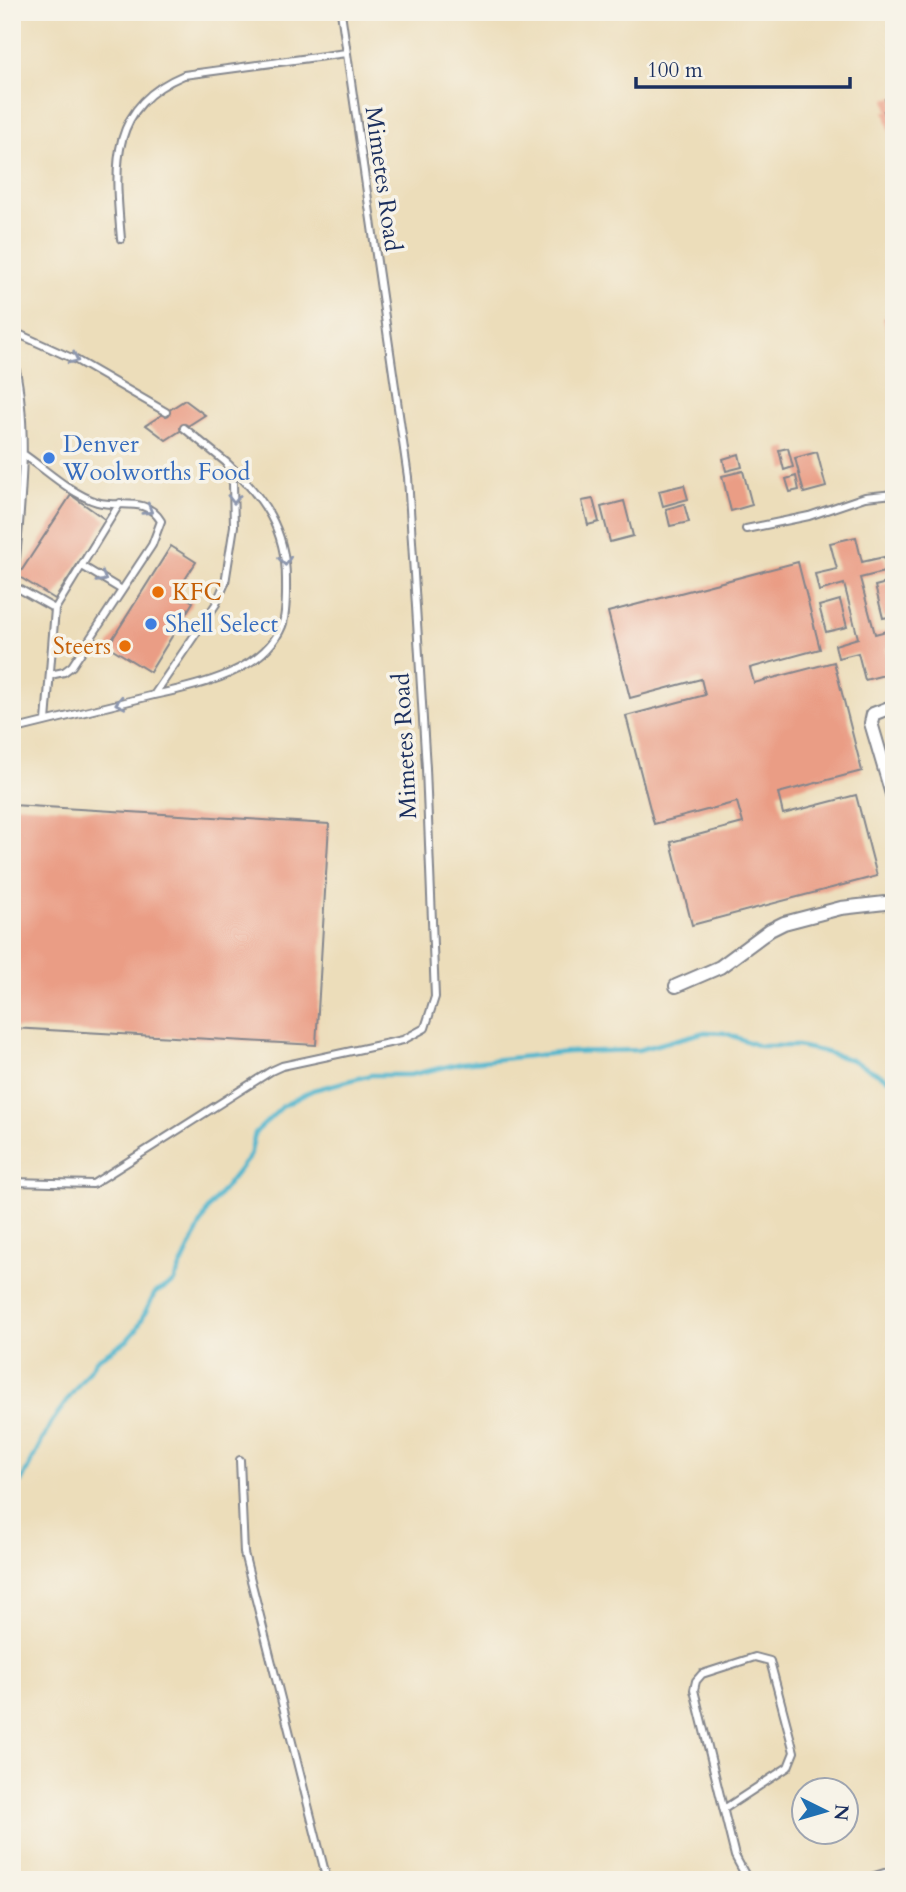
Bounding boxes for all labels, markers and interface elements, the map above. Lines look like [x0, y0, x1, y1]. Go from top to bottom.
scale bar [636, 46, 850, 90]
text: 100 m [647, 56, 703, 85]
street label: Mimetes Road [356, 104, 410, 254]
one-way arrow [67, 351, 79, 365]
place label: Denver Woolworths Food [62, 428, 250, 489]
marker: Denver Woolworths Food [41, 450, 57, 466]
one-way arrow [226, 495, 242, 505]
one-way arrow [140, 502, 153, 515]
one-way arrow [277, 555, 292, 567]
one-way arrow [94, 570, 107, 583]
place label: KFC [172, 576, 222, 609]
marker: KFC [150, 584, 166, 600]
place label: Shell Select [165, 608, 279, 641]
marker: Shell Select [143, 616, 159, 632]
place label: Steers [53, 630, 111, 663]
marker: Steers [117, 638, 133, 654]
street label: Mimetes Road [385, 672, 425, 820]
one-way arrow [114, 695, 126, 709]
north arrow [790, 1776, 860, 1846]
text: N [827, 1803, 855, 1822]

